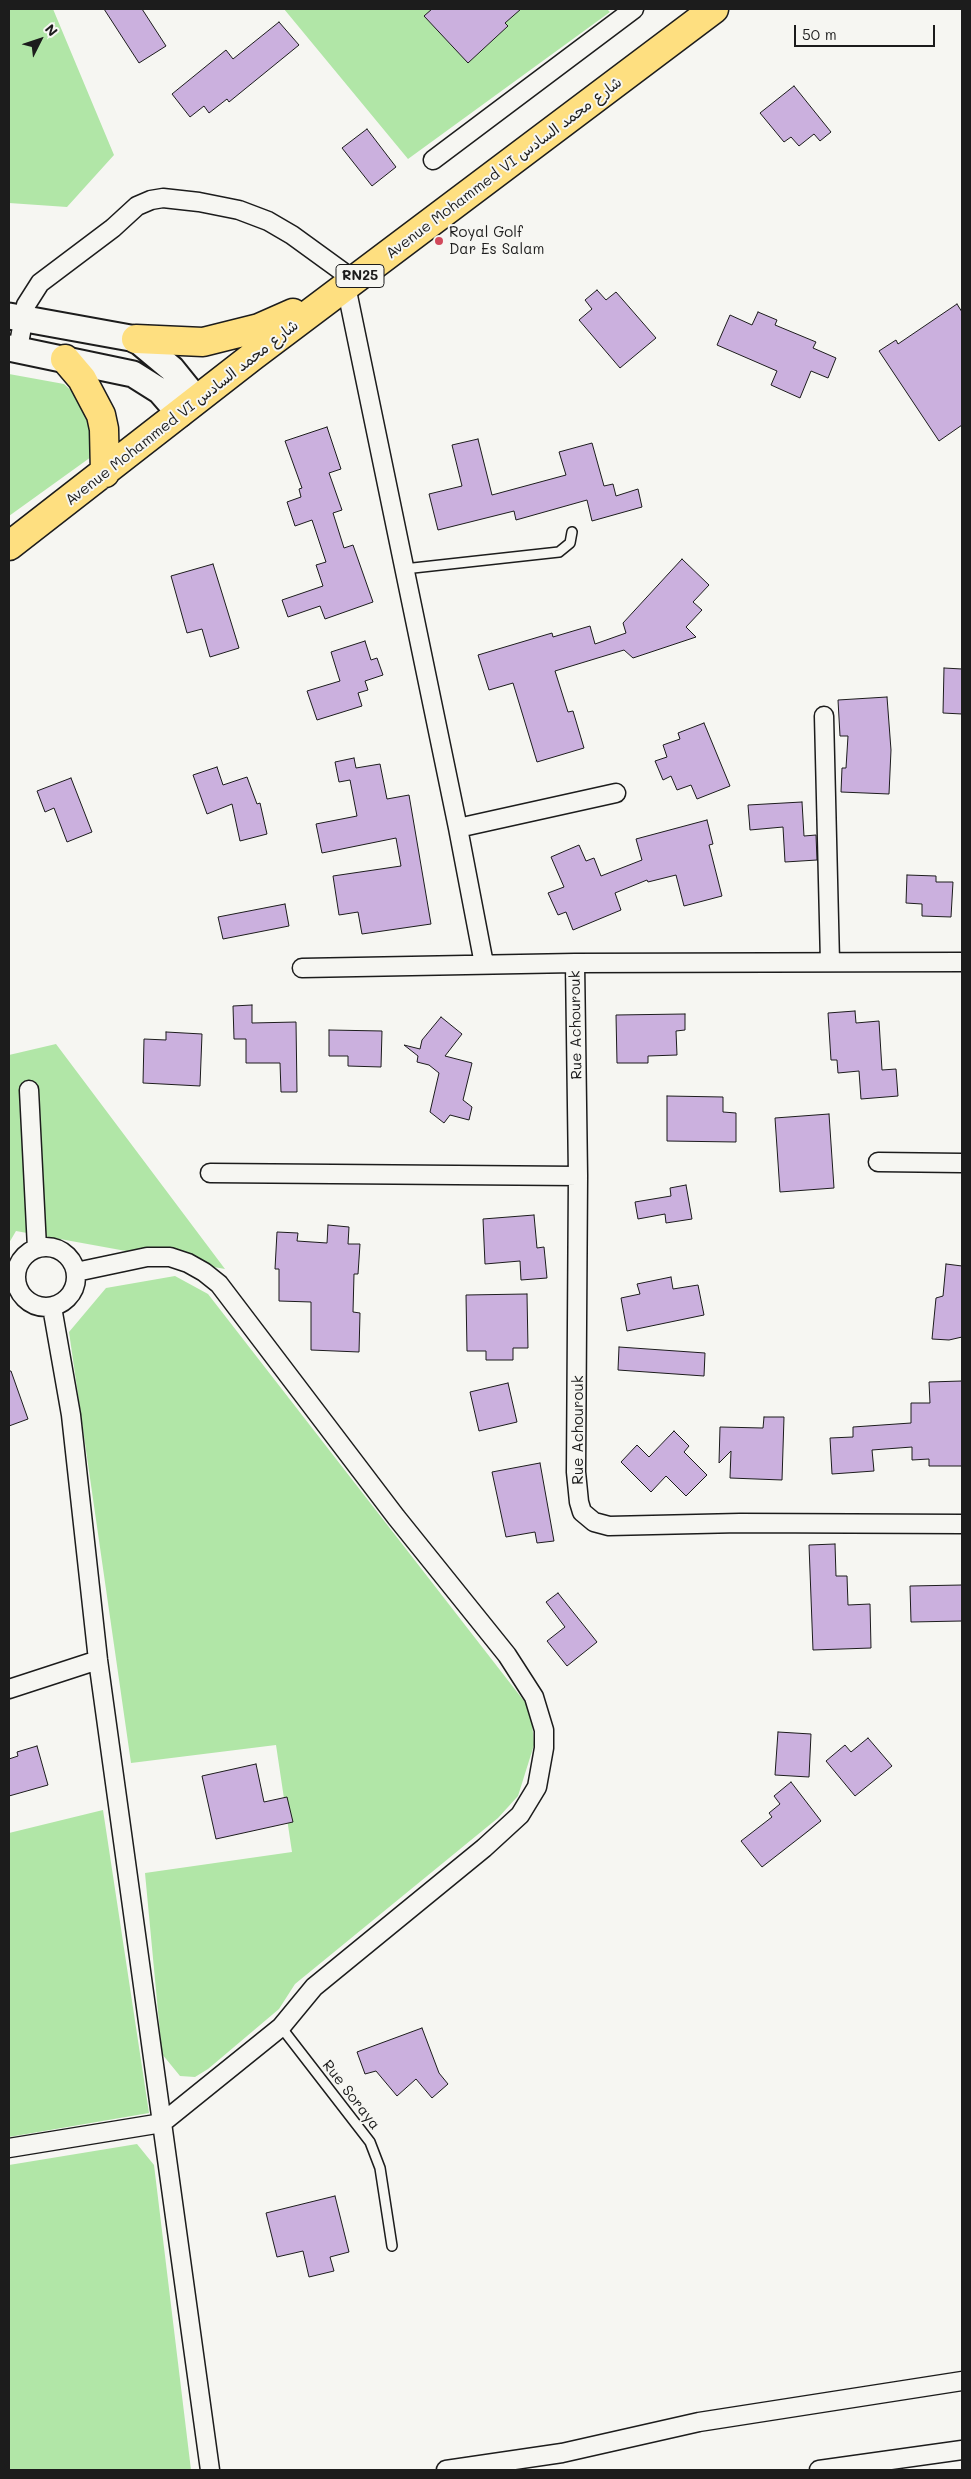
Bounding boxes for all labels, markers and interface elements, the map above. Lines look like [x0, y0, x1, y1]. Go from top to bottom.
north arrow [15, 15, 65, 65]
scale bar [796, 15, 937, 47]
text: N [41, 20, 62, 40]
text: 50 m [802, 24, 837, 44]
street label: Avenue Mohammed VI شارع محمد السادس [383, 73, 625, 263]
place label: Royal Golf Dar Es Salam [449, 223, 545, 258]
marker: Royal Golf Dar Es Salam [433, 235, 445, 247]
road number: RN25 [336, 264, 384, 288]
street label: Avenue Mohammed VI شارع محمد السادس [62, 316, 302, 510]
street label: Rue Achourouk [566, 970, 586, 1080]
street label: Rue Achourouk [569, 1375, 587, 1485]
street label: Rue Soraya [318, 2057, 384, 2133]

